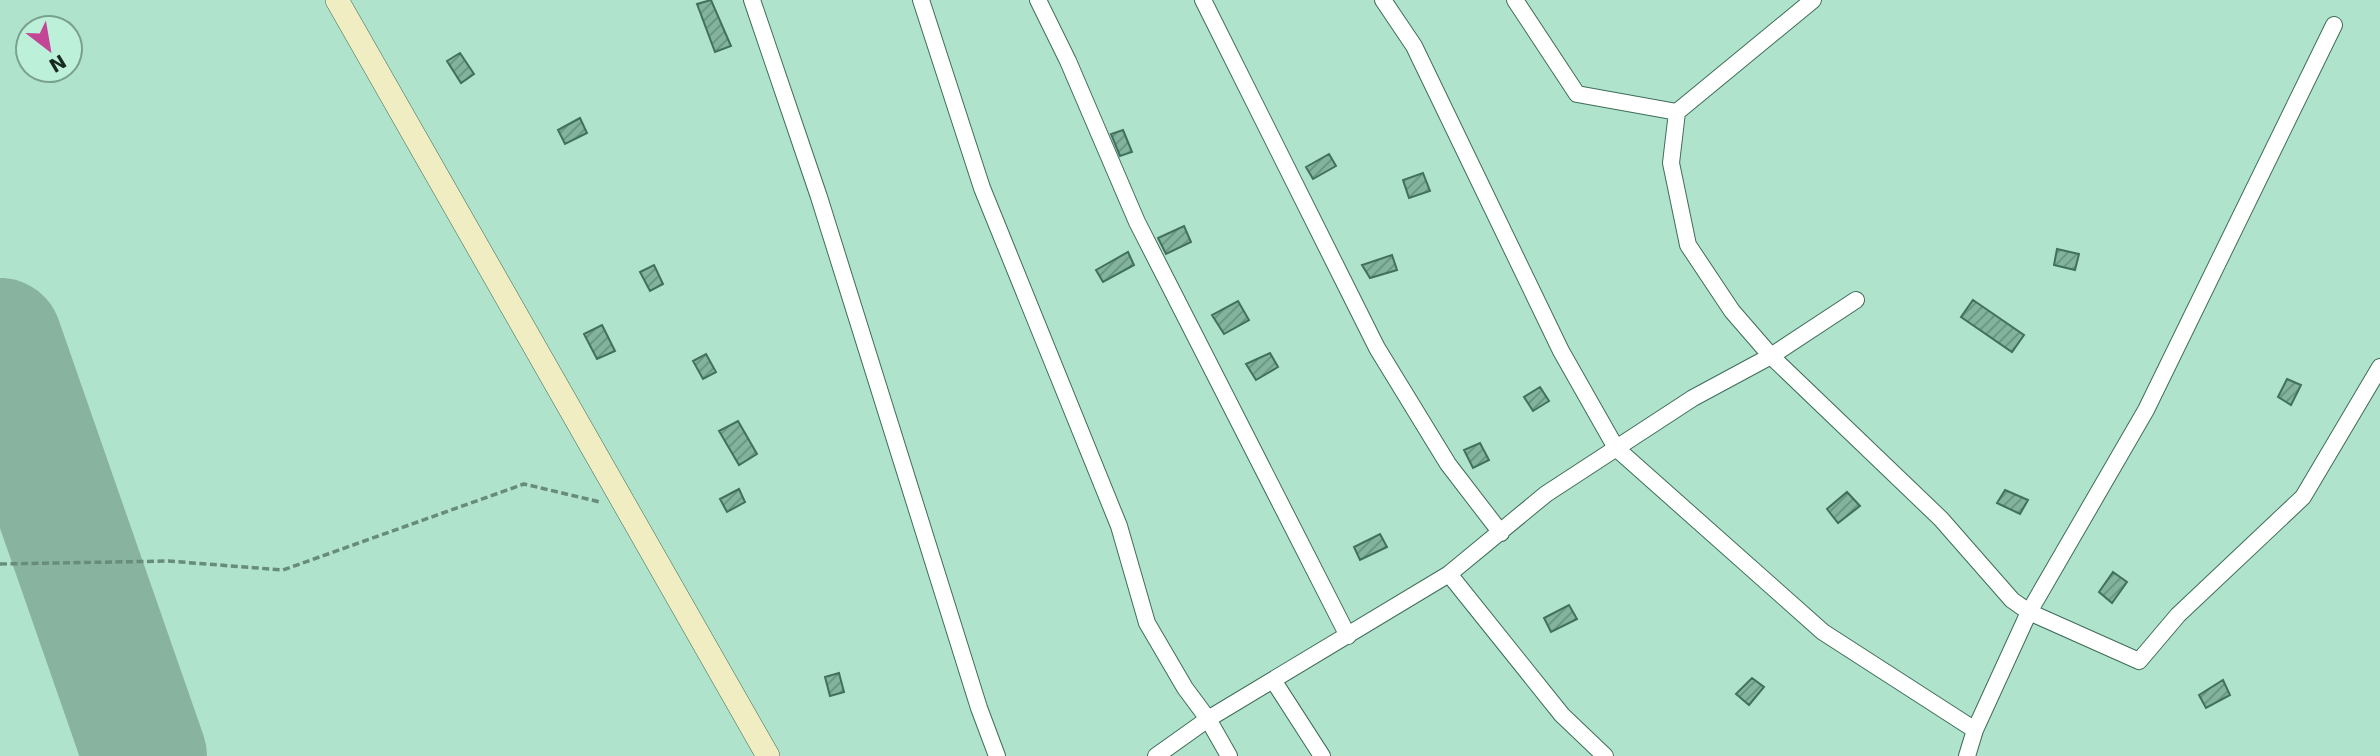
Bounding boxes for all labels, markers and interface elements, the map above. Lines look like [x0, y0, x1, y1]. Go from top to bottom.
north arrow [14, 14, 84, 84]
text: N [45, 50, 70, 77]

